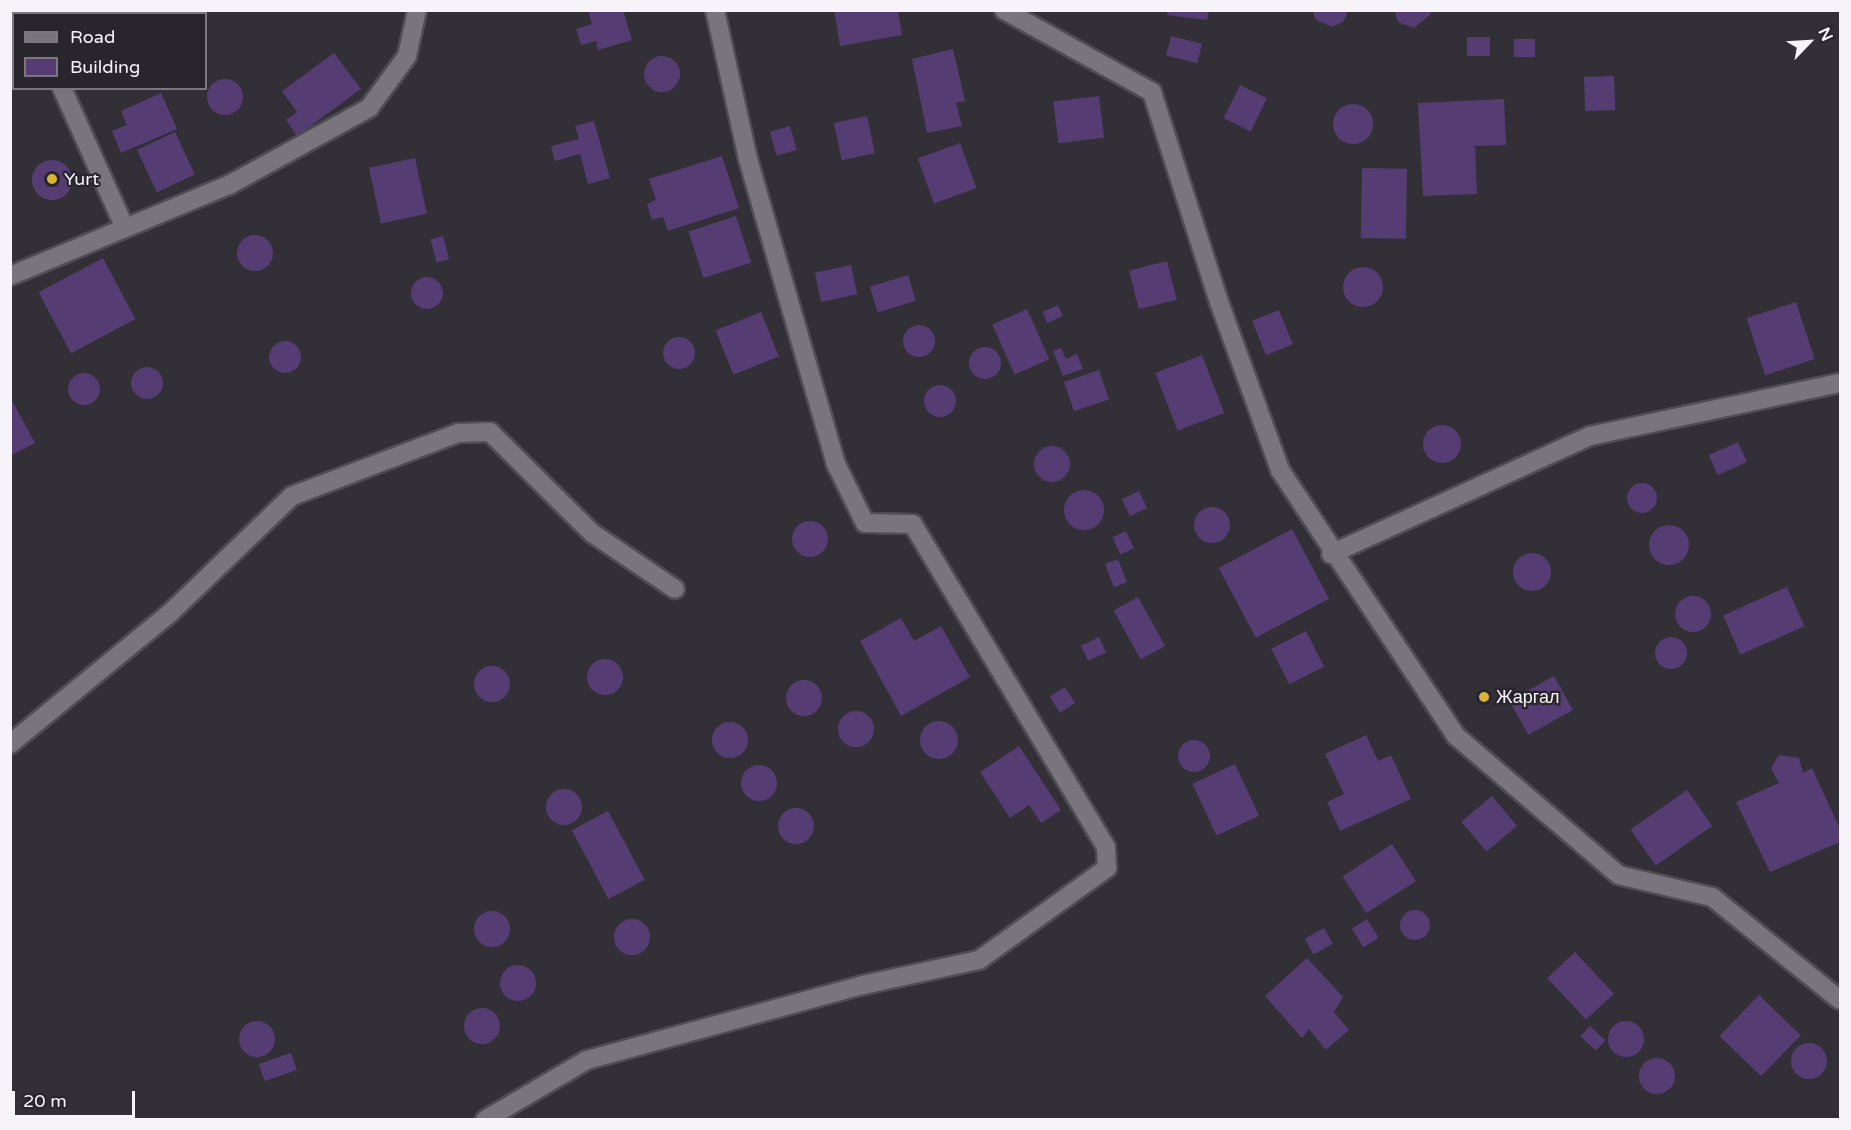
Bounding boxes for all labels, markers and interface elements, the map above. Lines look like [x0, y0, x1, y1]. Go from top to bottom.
legend [12, 12, 207, 90]
north arrow [1779, 12, 1839, 72]
text: N [1814, 24, 1837, 44]
text: Road [70, 26, 115, 48]
text: Building [70, 56, 140, 78]
place label: Yurt [64, 168, 99, 190]
marker: Yurt [45, 172, 59, 186]
place label: Жаргал [1496, 686, 1560, 708]
marker: Жаргал [1477, 690, 1491, 704]
scale bar [15, 1079, 138, 1117]
text: 20 m [23, 1090, 67, 1112]

